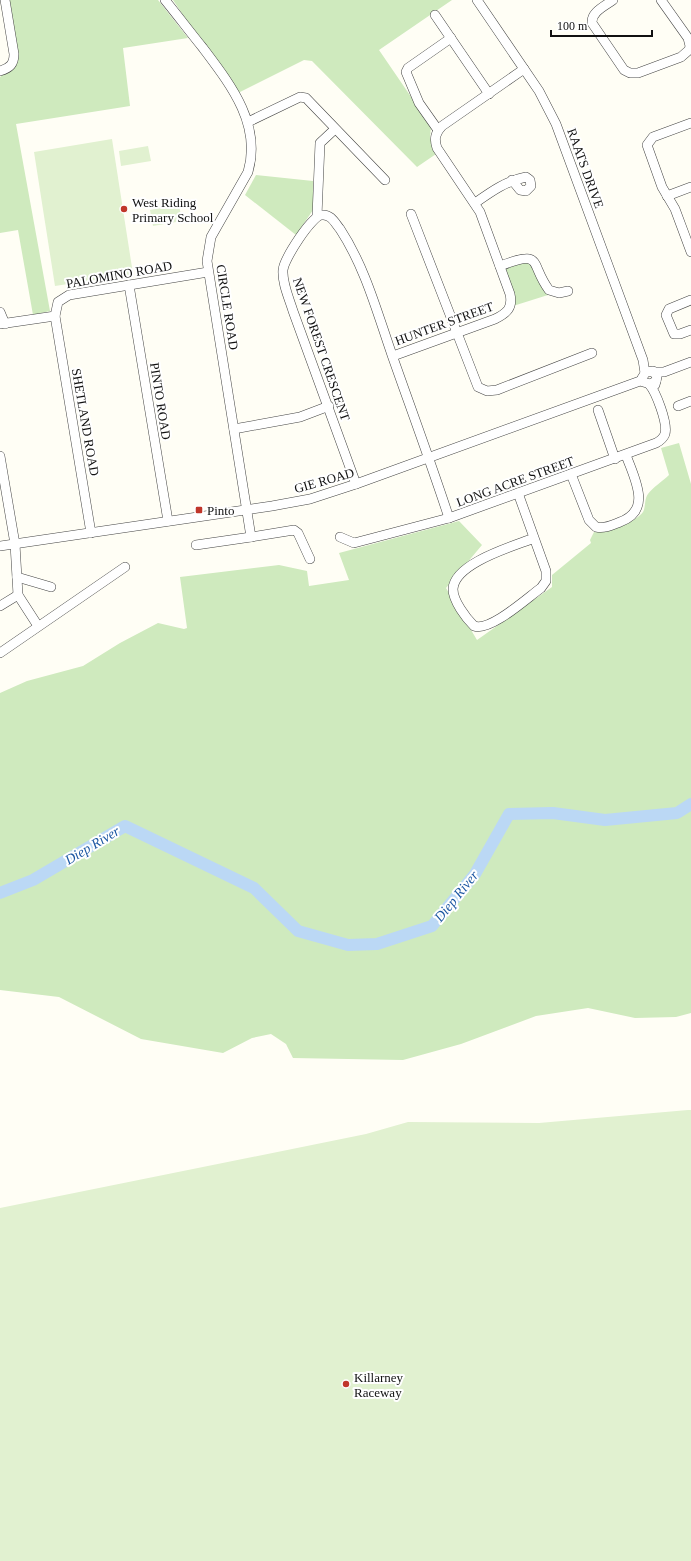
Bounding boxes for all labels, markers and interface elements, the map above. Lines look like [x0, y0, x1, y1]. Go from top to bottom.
scale bar [551, 12, 652, 38]
text: 100 m [557, 19, 588, 33]
street label: RAATS DRIVE [564, 126, 607, 210]
place label: West Riding Primary School [132, 195, 214, 225]
marker: West Riding Primary School [119, 204, 129, 214]
street label: PALOMINO ROAD [65, 258, 173, 291]
street label: CIRCLE ROAD [213, 263, 242, 351]
street label: NEW FOREST CRESCENT [290, 276, 353, 423]
street label: HUNTER STREET [393, 299, 495, 348]
street label: PINTO ROAD [147, 361, 174, 441]
street label: SHETLAND ROAD [69, 367, 102, 477]
street label: LONG ACRE STREET [454, 453, 576, 510]
street label: GIE ROAD [292, 465, 356, 496]
place label: Pinto [207, 503, 234, 518]
marker: Pinto [194, 505, 204, 515]
water label: Diep River [61, 823, 123, 868]
water label: Diep River [431, 867, 482, 926]
place label: Killarney Raceway [354, 1370, 404, 1400]
marker: Killarney Raceway [341, 1379, 351, 1389]

